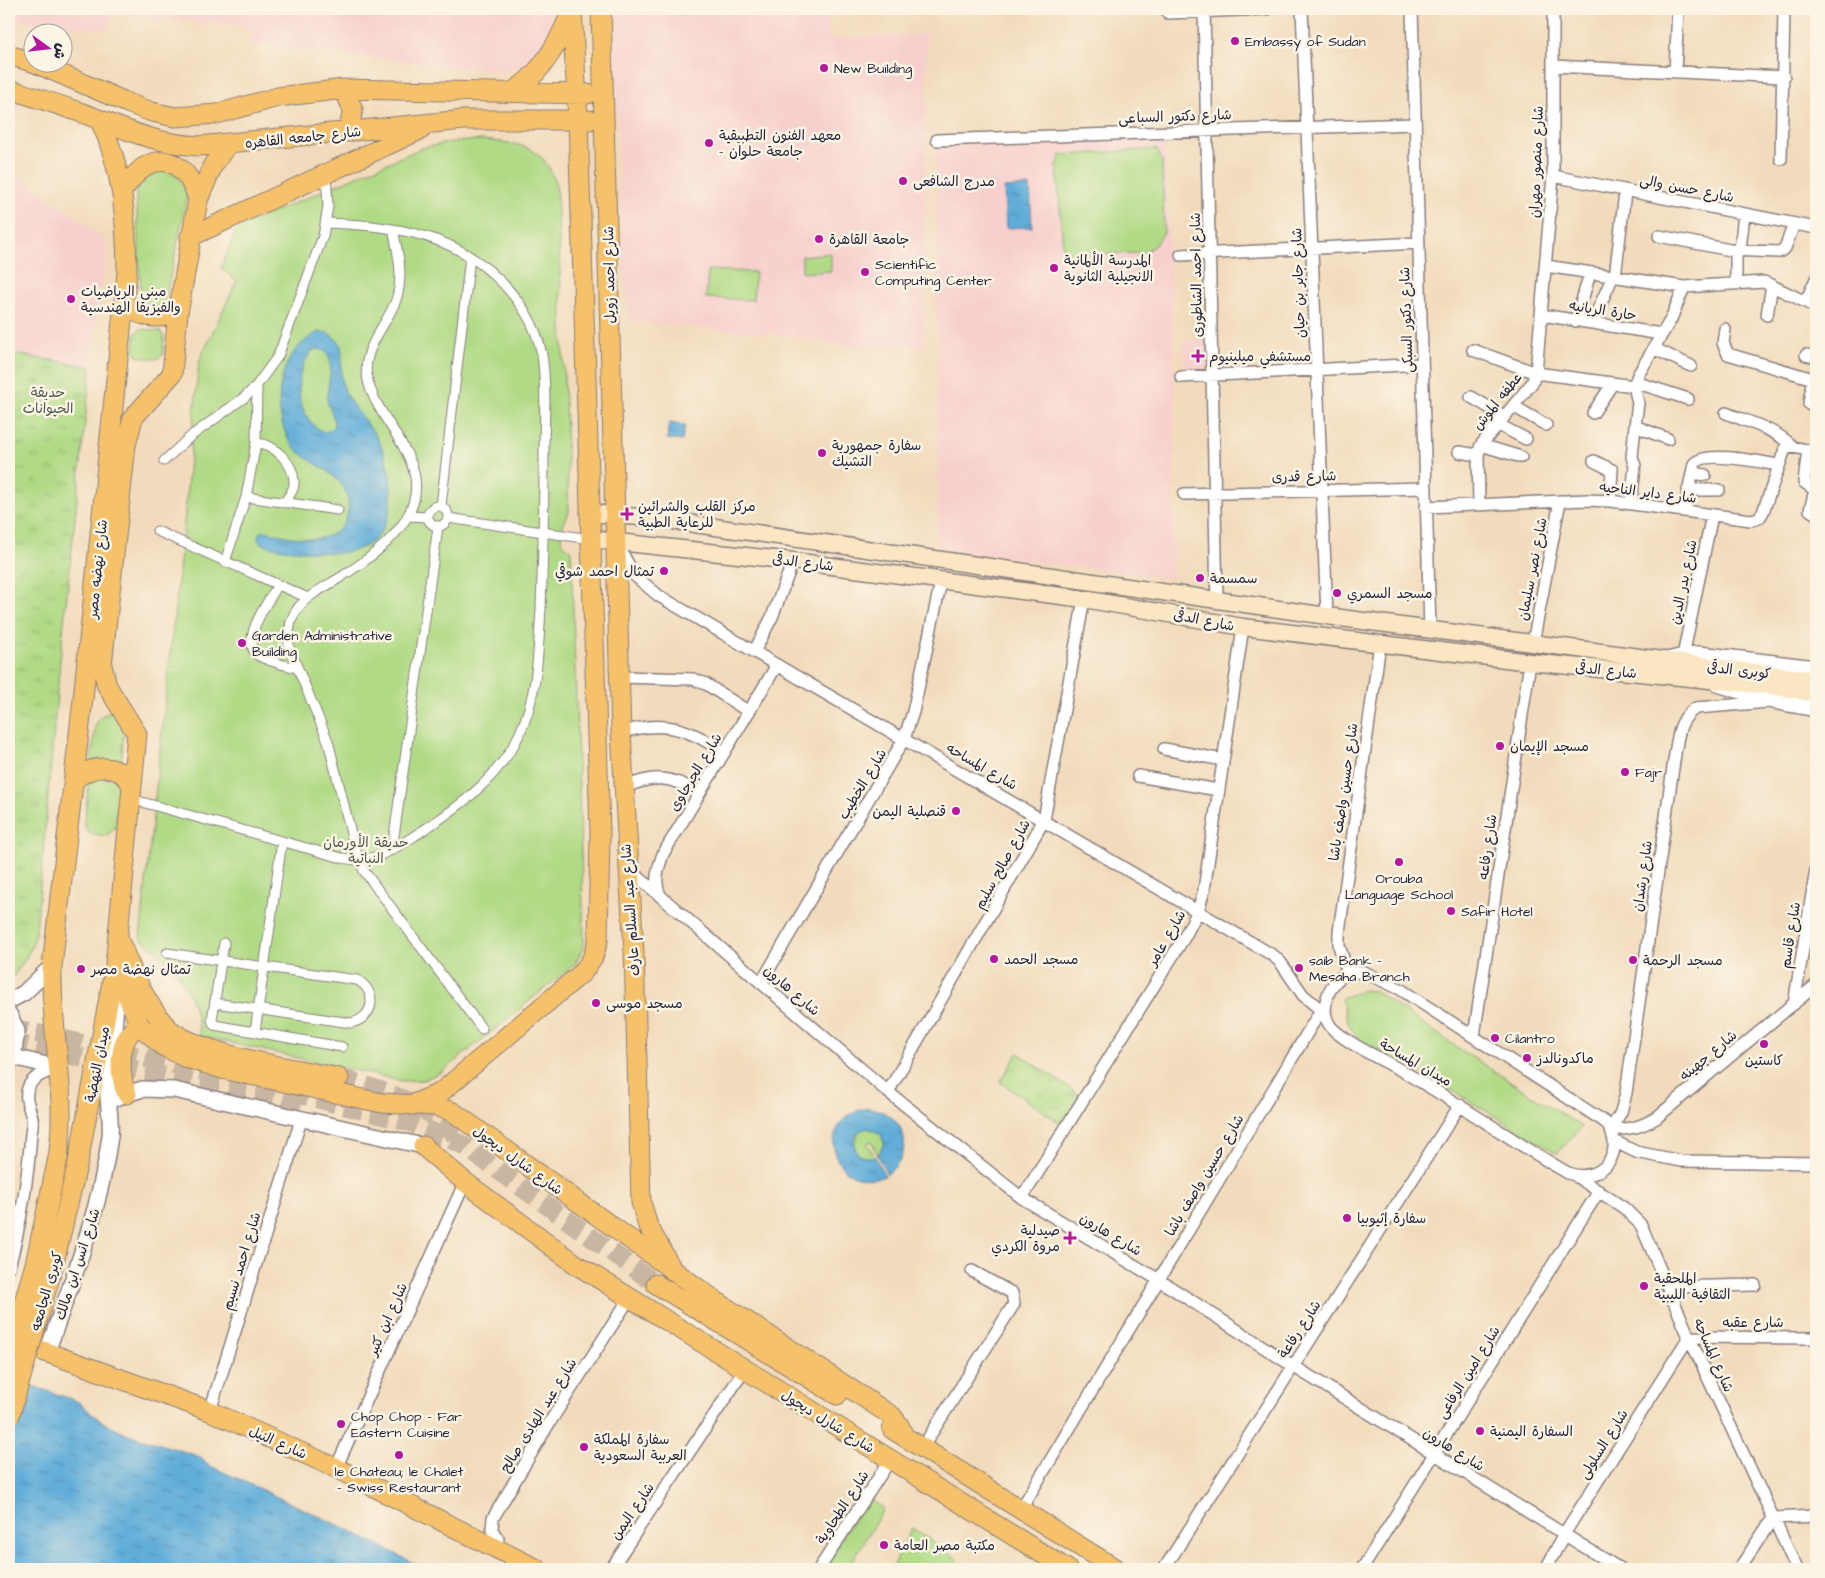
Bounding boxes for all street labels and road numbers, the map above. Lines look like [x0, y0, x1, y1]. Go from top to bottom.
street label: شارع دكتور السباعى [1118, 105, 1232, 129]
street label: شارع منصور مهران [1525, 106, 1549, 219]
street label: شارع جامعه القاهره [244, 122, 362, 154]
street label: شارع حسن والى [1638, 170, 1736, 208]
street label: شارع احمد الشاطورى [1186, 212, 1208, 338]
street label: شارع احمد زويل [599, 226, 621, 324]
street label: شارع جابر بن حيان [1287, 227, 1311, 338]
street label: شارع دكتور السبكى [1395, 267, 1419, 373]
street label: حارة الريانيه [1568, 296, 1638, 326]
street label: عطفه الموش [1468, 369, 1527, 435]
street label: شارع قدرى [1271, 466, 1337, 488]
street label: شارع داير الناحيه [1598, 477, 1698, 509]
street label: شارع نصر سليمان [1513, 516, 1553, 623]
street label: شارع نهضه مصر [83, 518, 113, 621]
street label: شارع بدر الدين [1665, 538, 1703, 627]
street label: شارع الدقى [771, 549, 835, 577]
street label: شارع الدقى [1172, 605, 1236, 637]
street label: شارع الدقى [1574, 658, 1638, 684]
street label: كوبرى الدقى [1706, 658, 1772, 684]
street label: شارع حسين واصف باشا [1324, 722, 1364, 862]
street label: شارع الجرجاوى [665, 730, 727, 815]
street label: شارع المساحه [942, 738, 1021, 795]
street label: شارع الخطيب [834, 745, 892, 824]
street label: شارع رفاعه [1473, 813, 1502, 881]
street label: شارع صالح سليم [970, 816, 1036, 913]
street label: شارع رشدان [1628, 839, 1658, 913]
street label: شارع عبد السلام عارف [616, 843, 646, 977]
street label: شارع قاسم [1776, 900, 1806, 970]
street label: شارع عامر [1142, 907, 1191, 971]
street label: شارع هارون [759, 961, 824, 1021]
street label: ميدان النهضة [81, 1025, 115, 1104]
street label: شارع جهينه [1676, 1026, 1742, 1086]
street label: ميدان المساحة [1376, 1034, 1455, 1092]
street label: شارع حسين واصف باشا [1160, 1111, 1249, 1240]
street label: شارع شارل ديجول [468, 1121, 566, 1200]
street label: شارع انس ابن مالك [50, 1206, 105, 1323]
street label: شارع هارون [1076, 1209, 1145, 1261]
street label: شارع احمد نسيم [218, 1210, 266, 1313]
street label: كوبرى الجامعه [26, 1249, 68, 1333]
street label: شارع ابن كثير [362, 1280, 413, 1360]
street label: شارع رفاعة [1274, 1296, 1326, 1363]
street label: شارع عقبه [1722, 1313, 1784, 1333]
street label: شارع المساحه [1688, 1315, 1738, 1396]
street label: شارع امين الرفاعى [1432, 1322, 1505, 1423]
street label: شارع عبد الهادى صالح [496, 1355, 582, 1476]
street label: شارع شارل ديجول [777, 1385, 878, 1459]
street label: شارع السلولى [1574, 1406, 1633, 1483]
street label: شارع النيل [245, 1421, 310, 1465]
street label: شارع هارون [1419, 1423, 1488, 1477]
street label: شارع الطحاوية [811, 1467, 874, 1548]
street label: شارع اليمن [606, 1479, 659, 1544]

